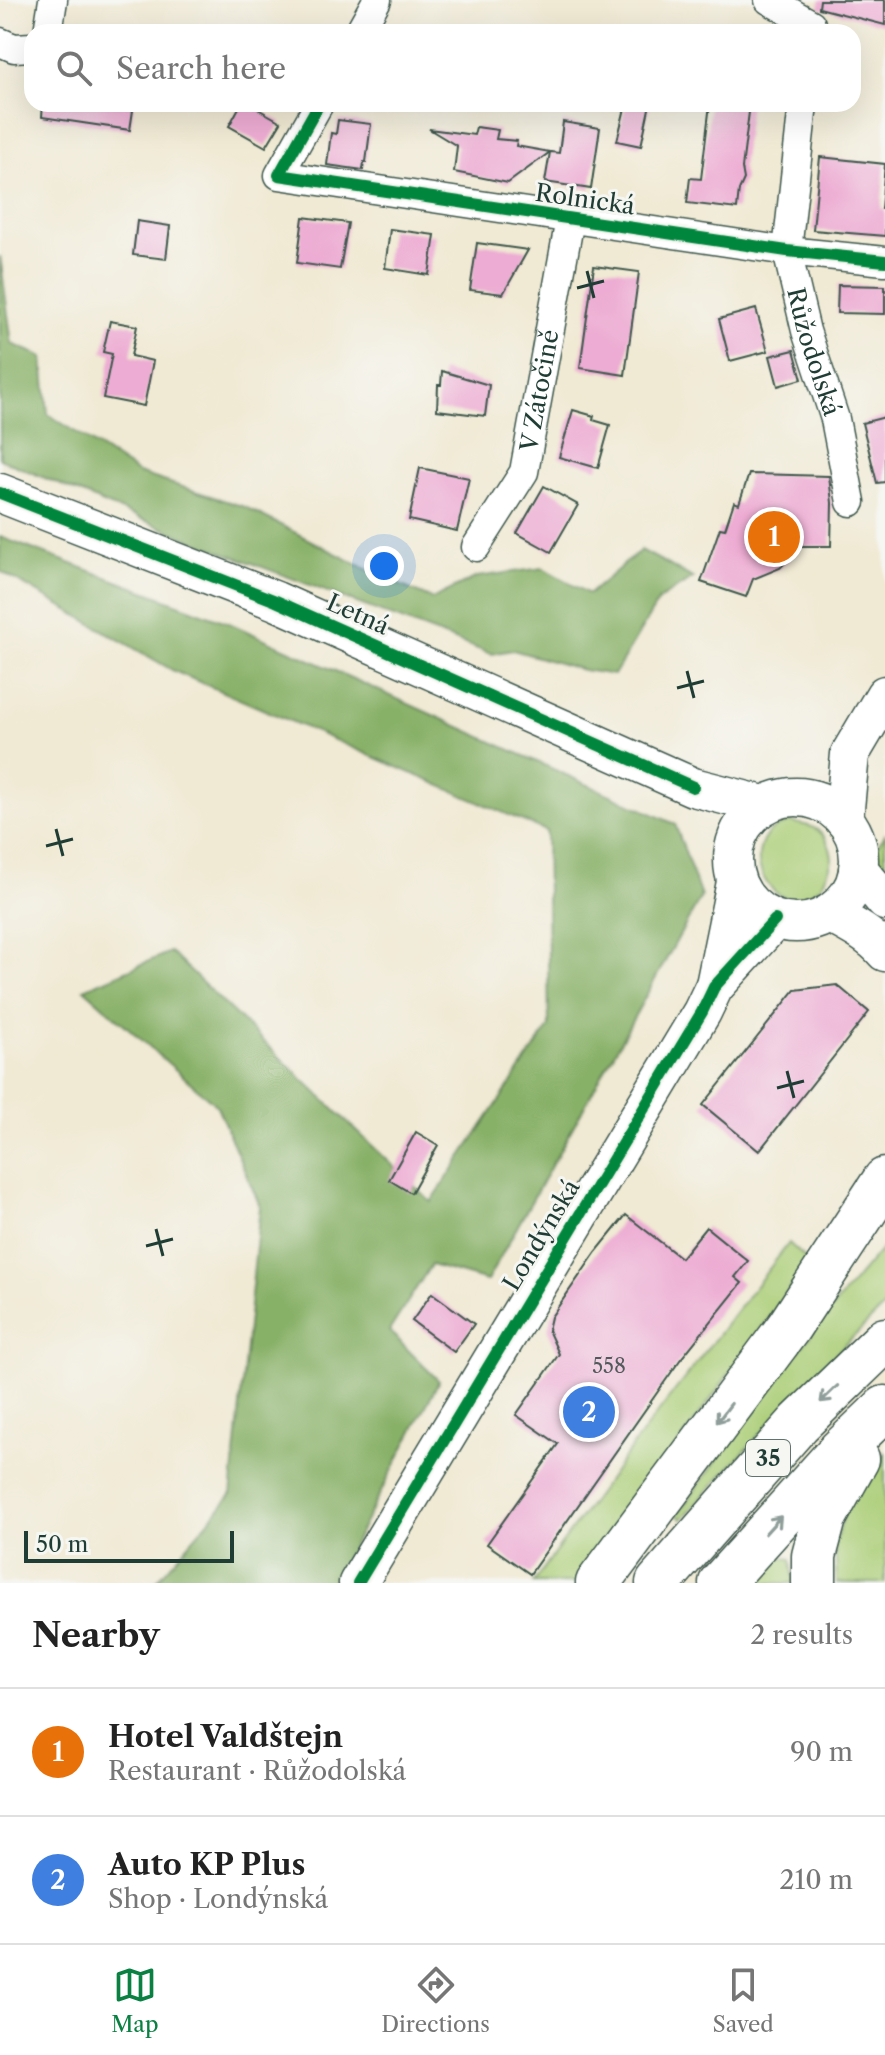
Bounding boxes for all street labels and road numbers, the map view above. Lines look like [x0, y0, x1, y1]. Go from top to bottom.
street label: Rolnická [533, 178, 637, 220]
street label: Růžodolská [782, 285, 847, 420]
street label: V Zátočině [513, 327, 564, 455]
street label: Letná [322, 587, 394, 641]
street label: Londýnská [496, 1174, 586, 1296]
road number: 35 [746, 1440, 790, 1476]

